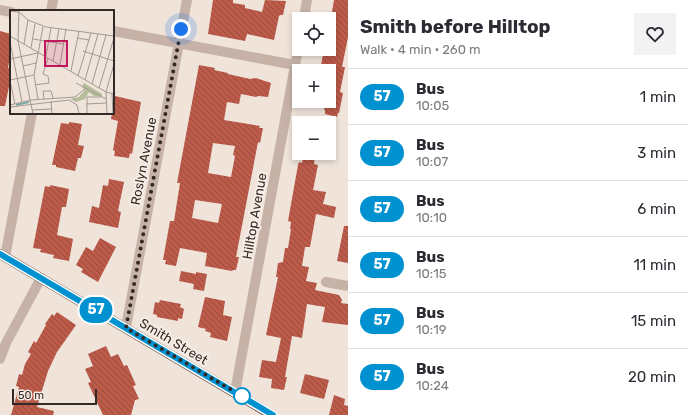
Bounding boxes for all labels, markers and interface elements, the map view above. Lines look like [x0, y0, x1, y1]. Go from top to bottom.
inset map [10, 10, 114, 114]
map controls [292, 12, 336, 160]
button: locate [292, 12, 336, 56]
button: heart [634, 13, 676, 55]
text: Smith before Hilltop [360, 15, 551, 38]
your location [171, 19, 191, 39]
text: Walk · 4 min · 260 m [360, 42, 481, 57]
button: + [292, 64, 336, 108]
text: Bus [416, 80, 444, 98]
text: 57 [373, 88, 391, 105]
text: 1 min [640, 88, 676, 106]
text: 10:05 [416, 98, 449, 113]
street label: Roslyn Avenue [128, 116, 159, 206]
button: − [292, 116, 336, 160]
text: Bus [416, 136, 444, 154]
text: 57 [373, 144, 391, 161]
text: 3 min [637, 144, 676, 162]
text: 10:07 [416, 154, 448, 169]
street label: Hilltop Avenue [240, 172, 269, 260]
text: Bus [416, 192, 444, 210]
text: 57 [373, 200, 391, 217]
text: 6 min [637, 200, 676, 218]
text: 10:10 [416, 210, 447, 225]
text: Bus [416, 248, 444, 266]
text: 57 [373, 256, 391, 273]
text: 11 min [633, 256, 676, 274]
text: 10:15 [416, 266, 446, 281]
line badge: 57 [78, 297, 114, 323]
text: 57 [87, 301, 105, 318]
text: Bus [416, 304, 444, 322]
text: 57 [373, 312, 391, 329]
text: 15 min [631, 312, 676, 330]
street label: Smith Street [137, 315, 210, 368]
text: 10:19 [416, 322, 446, 337]
text: Bus [416, 360, 444, 378]
text: 57 [373, 368, 391, 385]
text: 20 min [628, 368, 676, 386]
text: 10:24 [416, 378, 449, 393]
scale bar [12, 387, 97, 406]
unlabelled marker [233, 387, 251, 405]
text: 50 m [18, 389, 44, 402]

